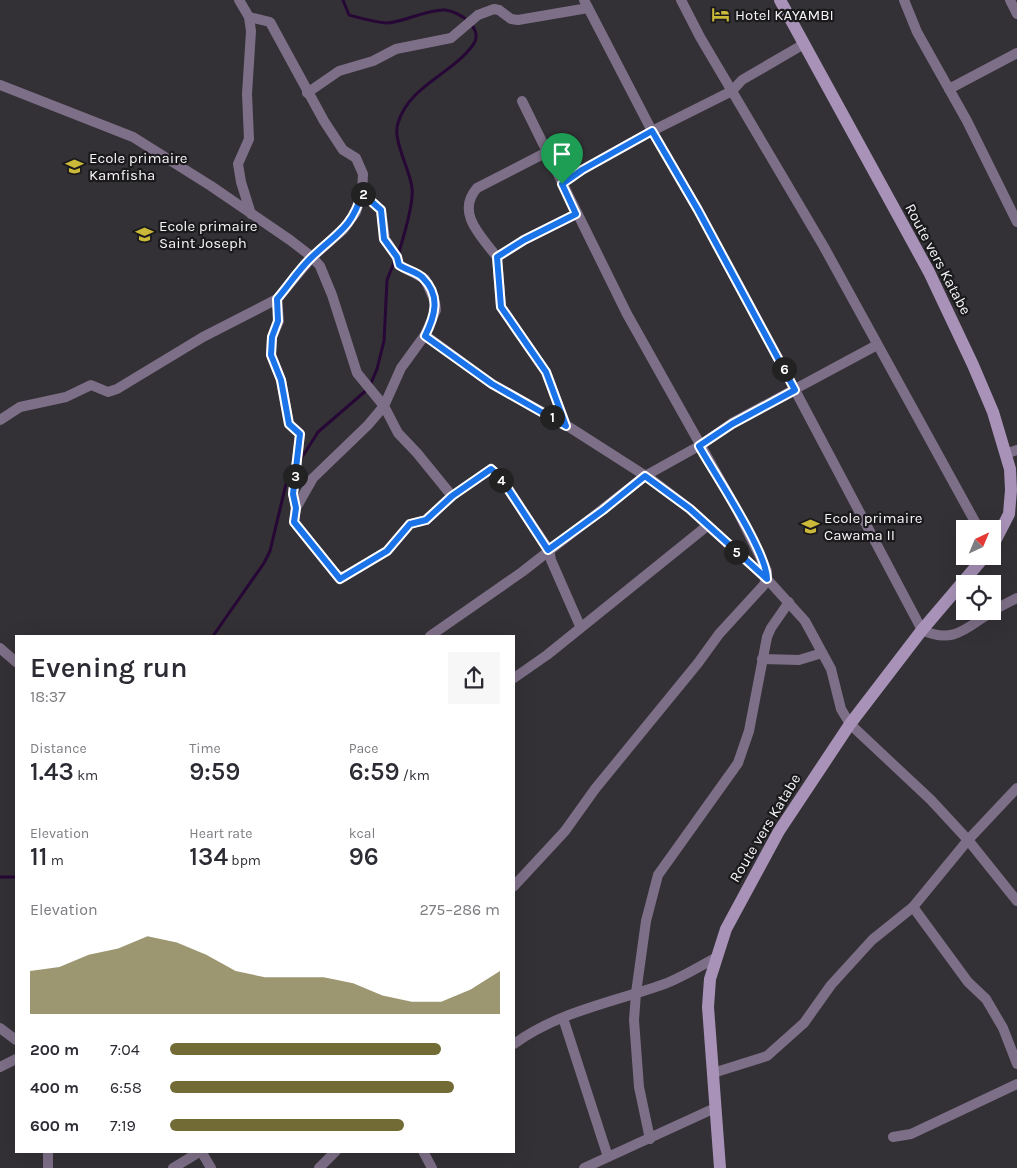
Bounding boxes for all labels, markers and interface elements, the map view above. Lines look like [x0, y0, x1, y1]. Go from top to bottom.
hotel icon: Hotel KAYAMBI [711, 5, 731, 25]
place label: Hotel KAYAMBI [735, 6, 834, 24]
pin [541, 133, 583, 184]
icon: arrive [548, 140, 576, 168]
place label: Ecole primaire Kamfisha [89, 149, 187, 184]
school or university icon: Ecole primaire Kamfisha [65, 157, 85, 177]
pin: 2 [350, 182, 376, 206]
text: 2 [359, 186, 368, 203]
street label: Route vers Katabe [901, 200, 975, 318]
place label: Ecole primaire Saint Joseph [159, 217, 257, 252]
school or university icon: Ecole primaire Saint Joseph [135, 225, 155, 245]
pin: 6 [772, 356, 796, 382]
text: 6 [780, 361, 789, 378]
pin: 1 [540, 404, 564, 430]
text: 1 [550, 409, 555, 426]
pin: 3 [282, 464, 308, 488]
text: 3 [291, 468, 300, 485]
pin: 4 [488, 468, 514, 492]
text: 4 [497, 472, 506, 489]
place label: Ecole primaire Cawama II [824, 509, 922, 544]
school or university icon: Ecole primaire Cawama II [800, 517, 820, 537]
north arrow [956, 520, 1001, 565]
map controls [956, 520, 1001, 620]
pin: 5 [724, 540, 748, 564]
text: 5 [732, 544, 741, 561]
button: locate [956, 575, 1001, 620]
text: Evening run [30, 651, 187, 684]
button: share [448, 652, 500, 704]
text: 18:37 [30, 687, 66, 706]
text: Distance [30, 740, 87, 757]
text: Time [189, 740, 221, 757]
text: Pace [349, 740, 379, 757]
text: 1.43 [30, 757, 74, 786]
text: 9:59 [189, 757, 240, 786]
text: 6:59 [349, 757, 400, 786]
text: km [74, 767, 98, 784]
text: /km [400, 767, 430, 784]
street label: Route vers Katabe [726, 771, 804, 885]
text: Elevation [30, 825, 89, 842]
text: Heart rate [189, 825, 252, 842]
text: kcal [349, 825, 375, 842]
text: 11 [30, 842, 47, 871]
text: 134 [189, 842, 228, 871]
text: 96 [349, 842, 379, 871]
text: m [47, 852, 64, 869]
text: bpm [228, 852, 261, 869]
text: Elevation [30, 900, 98, 919]
text: 275–286 m [420, 900, 500, 919]
text: 200 m [30, 1040, 79, 1059]
text: 7:04 [110, 1040, 140, 1059]
text: 400 m [30, 1078, 79, 1097]
text: 6:58 [110, 1078, 142, 1097]
text: 600 m [30, 1116, 79, 1135]
text: 7:19 [110, 1116, 136, 1135]

